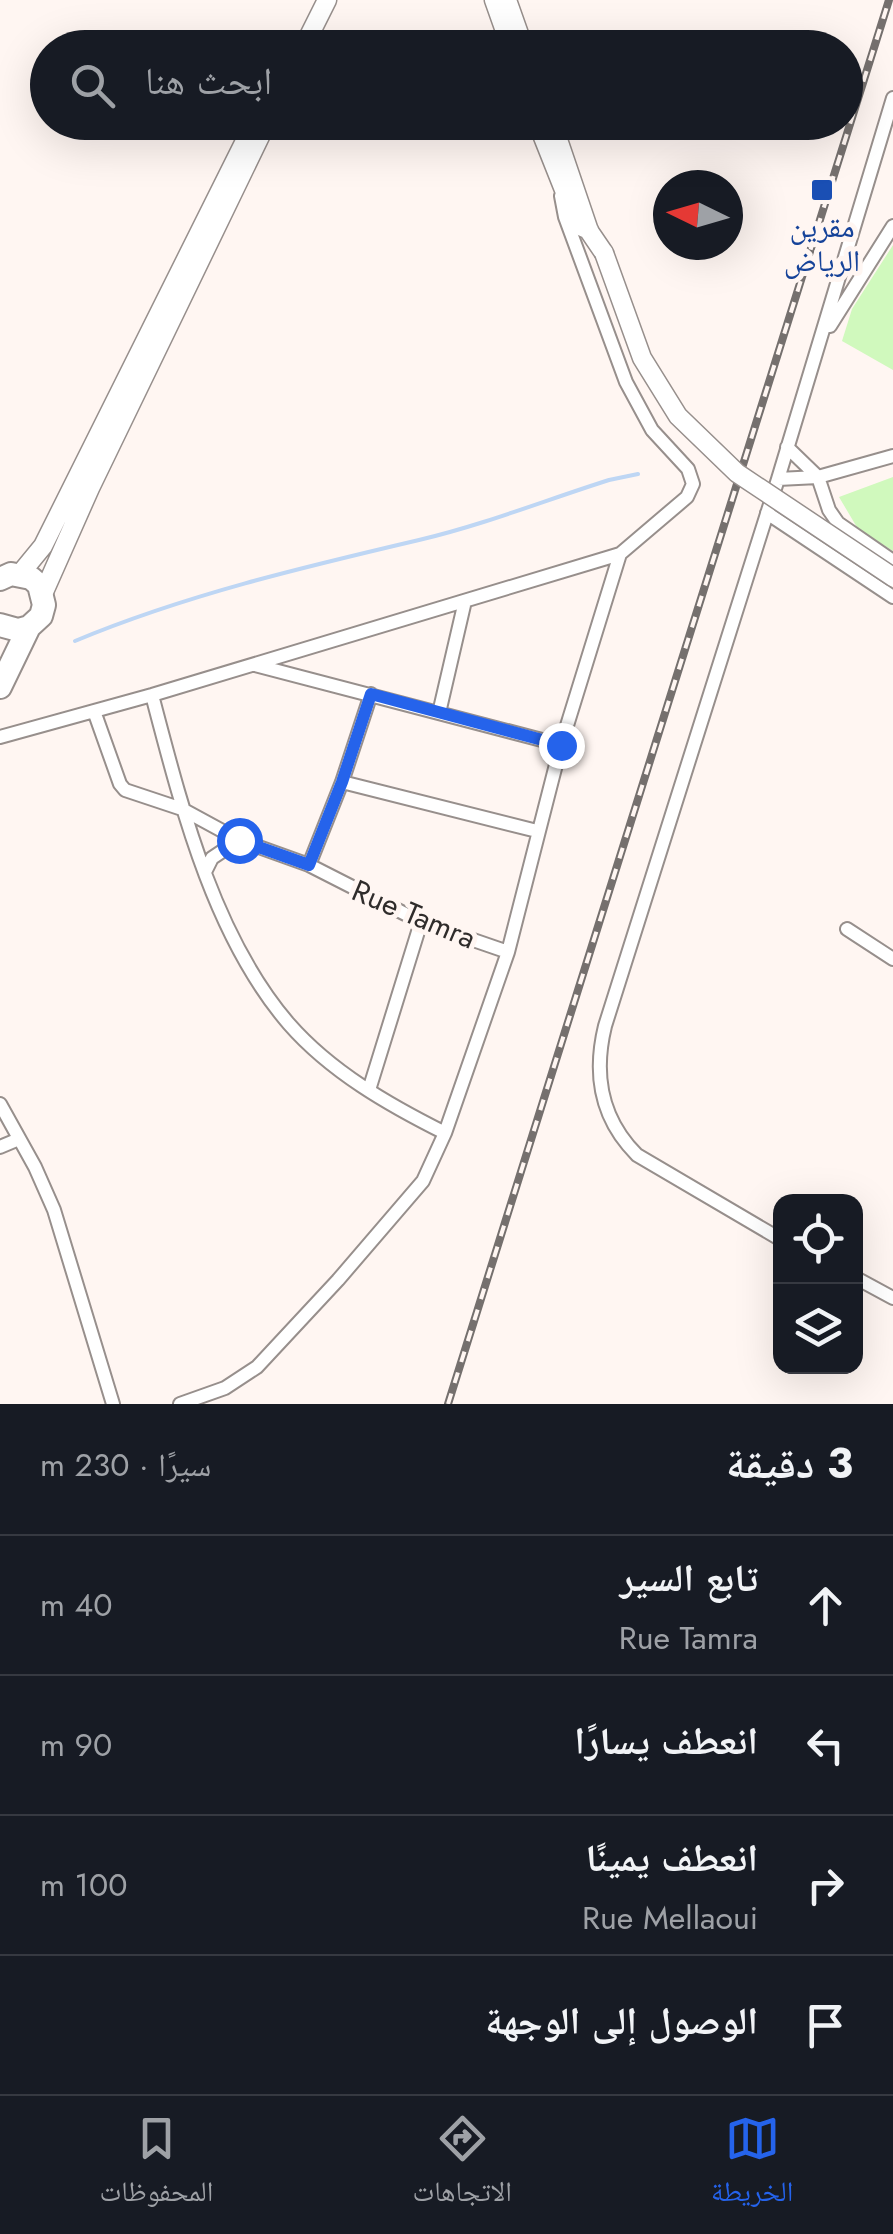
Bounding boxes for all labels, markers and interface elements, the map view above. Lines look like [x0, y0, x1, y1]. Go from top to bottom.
search box [30, 30, 863, 140]
text: ابحث هنا [145, 53, 272, 108]
icon: search [65, 58, 120, 113]
north arrow [653, 170, 743, 260]
marker: مقرين الرياض [809, 177, 835, 203]
place label: مقرين الرياض [784, 205, 860, 282]
route end [539, 723, 585, 769]
route start [217, 818, 263, 864]
street label: Rue Tamra [346, 869, 482, 959]
map controls [773, 1194, 863, 1374]
button: locate [773, 1194, 863, 1284]
button: layers [773, 1284, 863, 1374]
text: 3 دقيقة [726, 1433, 853, 1494]
text: سيرًا · 230 m [40, 1442, 211, 1488]
text: تابع السير [620, 1550, 758, 1605]
icon: ahead [798, 1578, 853, 1633]
text: 40 m [40, 1582, 112, 1628]
text: Rue Tamra [619, 1615, 758, 1661]
text: انعطف يسارًا [574, 1713, 758, 1768]
icon: left [798, 1718, 853, 1773]
text: 90 m [40, 1722, 112, 1768]
text: انعطف يمينًا [585, 1830, 758, 1885]
icon: right [798, 1858, 853, 1913]
text: 100 m [40, 1862, 127, 1908]
text: Rue Mellaoui [582, 1895, 758, 1941]
text: الوصول إلى الوجهة [485, 1993, 758, 2048]
icon: arrive [798, 1998, 853, 2053]
tab: المحفوظات [100, 2111, 213, 2219]
tab: الاتجاهات [413, 2111, 512, 2219]
tab: الخريطة [711, 2111, 793, 2219]

